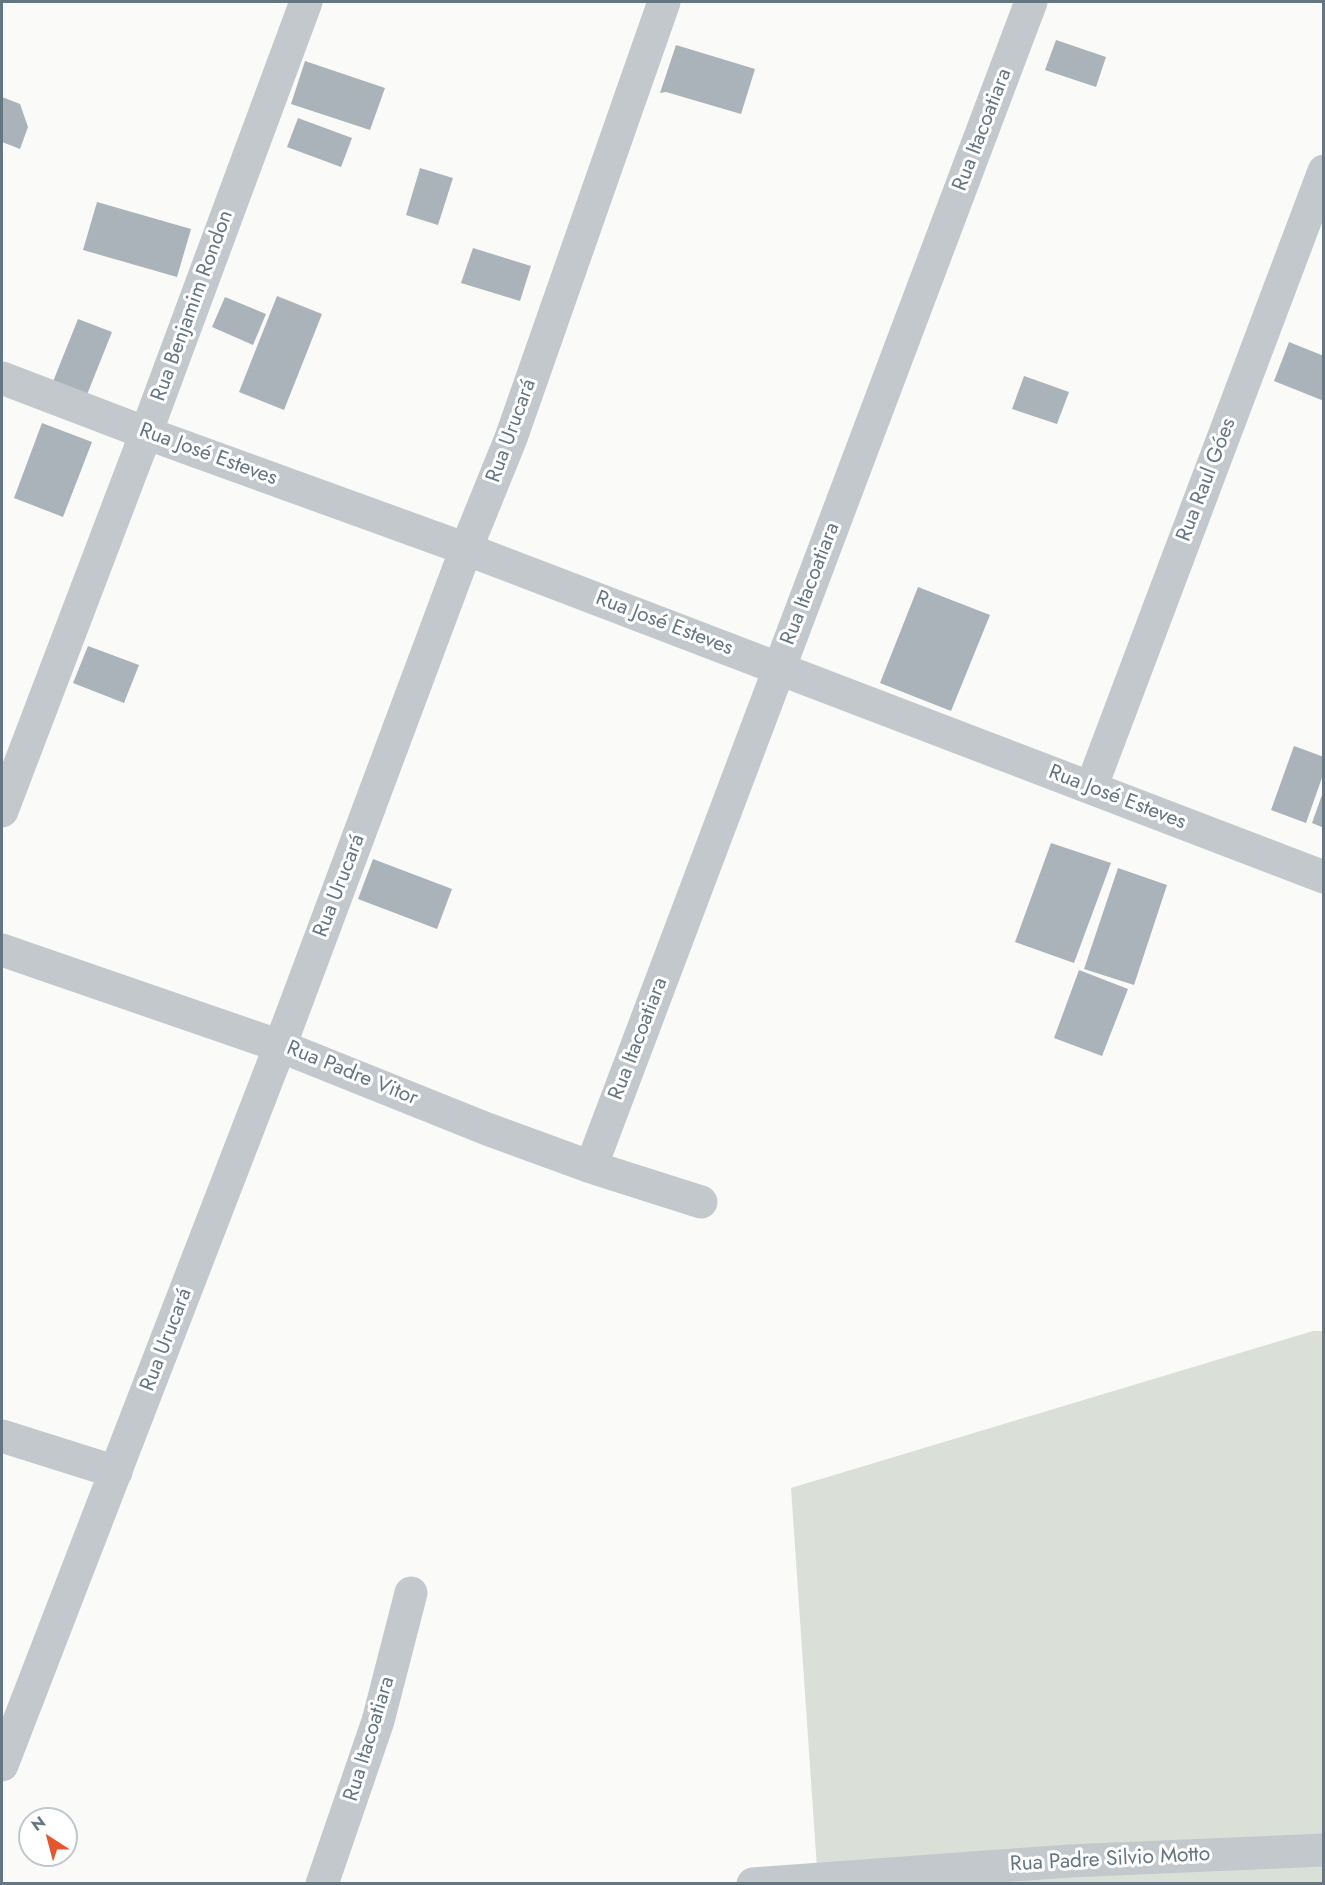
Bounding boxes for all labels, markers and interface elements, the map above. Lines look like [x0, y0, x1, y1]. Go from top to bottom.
street label: Rua Itacoatiara [948, 65, 1018, 195]
street label: Rua Benjamim Rondon [147, 207, 239, 405]
street label: Rua Urucará [482, 376, 542, 486]
street label: Rua Raul Góes [1172, 415, 1242, 545]
street label: Rua José Esteves [136, 418, 280, 492]
street label: Rua Itacoatiara [776, 519, 846, 649]
street label: Rua José Esteves [592, 586, 736, 662]
street label: Rua José Esteves [1045, 760, 1189, 836]
street label: Rua Urucará [309, 831, 371, 941]
street label: Rua Itacoatiara [604, 974, 674, 1104]
street label: Rua Padre Vitor [283, 1036, 421, 1112]
street label: Rua Urucará [136, 1285, 198, 1395]
street label: Rua Itacoatiara [339, 1674, 401, 1804]
north arrow [18, 1807, 78, 1867]
text: N [26, 1811, 50, 1837]
street label: Rua Padre Silvio Motto [1009, 1842, 1211, 1878]

